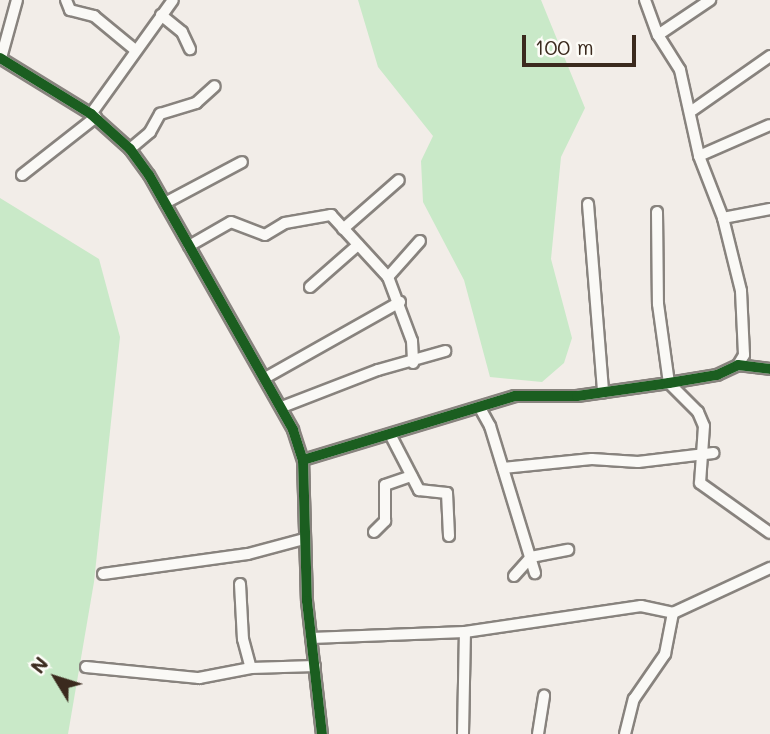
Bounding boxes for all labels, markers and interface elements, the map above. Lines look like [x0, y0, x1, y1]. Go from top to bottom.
scale bar [525, 21, 639, 65]
text: 100 m [535, 33, 594, 60]
north arrow [21, 643, 91, 713]
text: N [25, 651, 53, 678]

